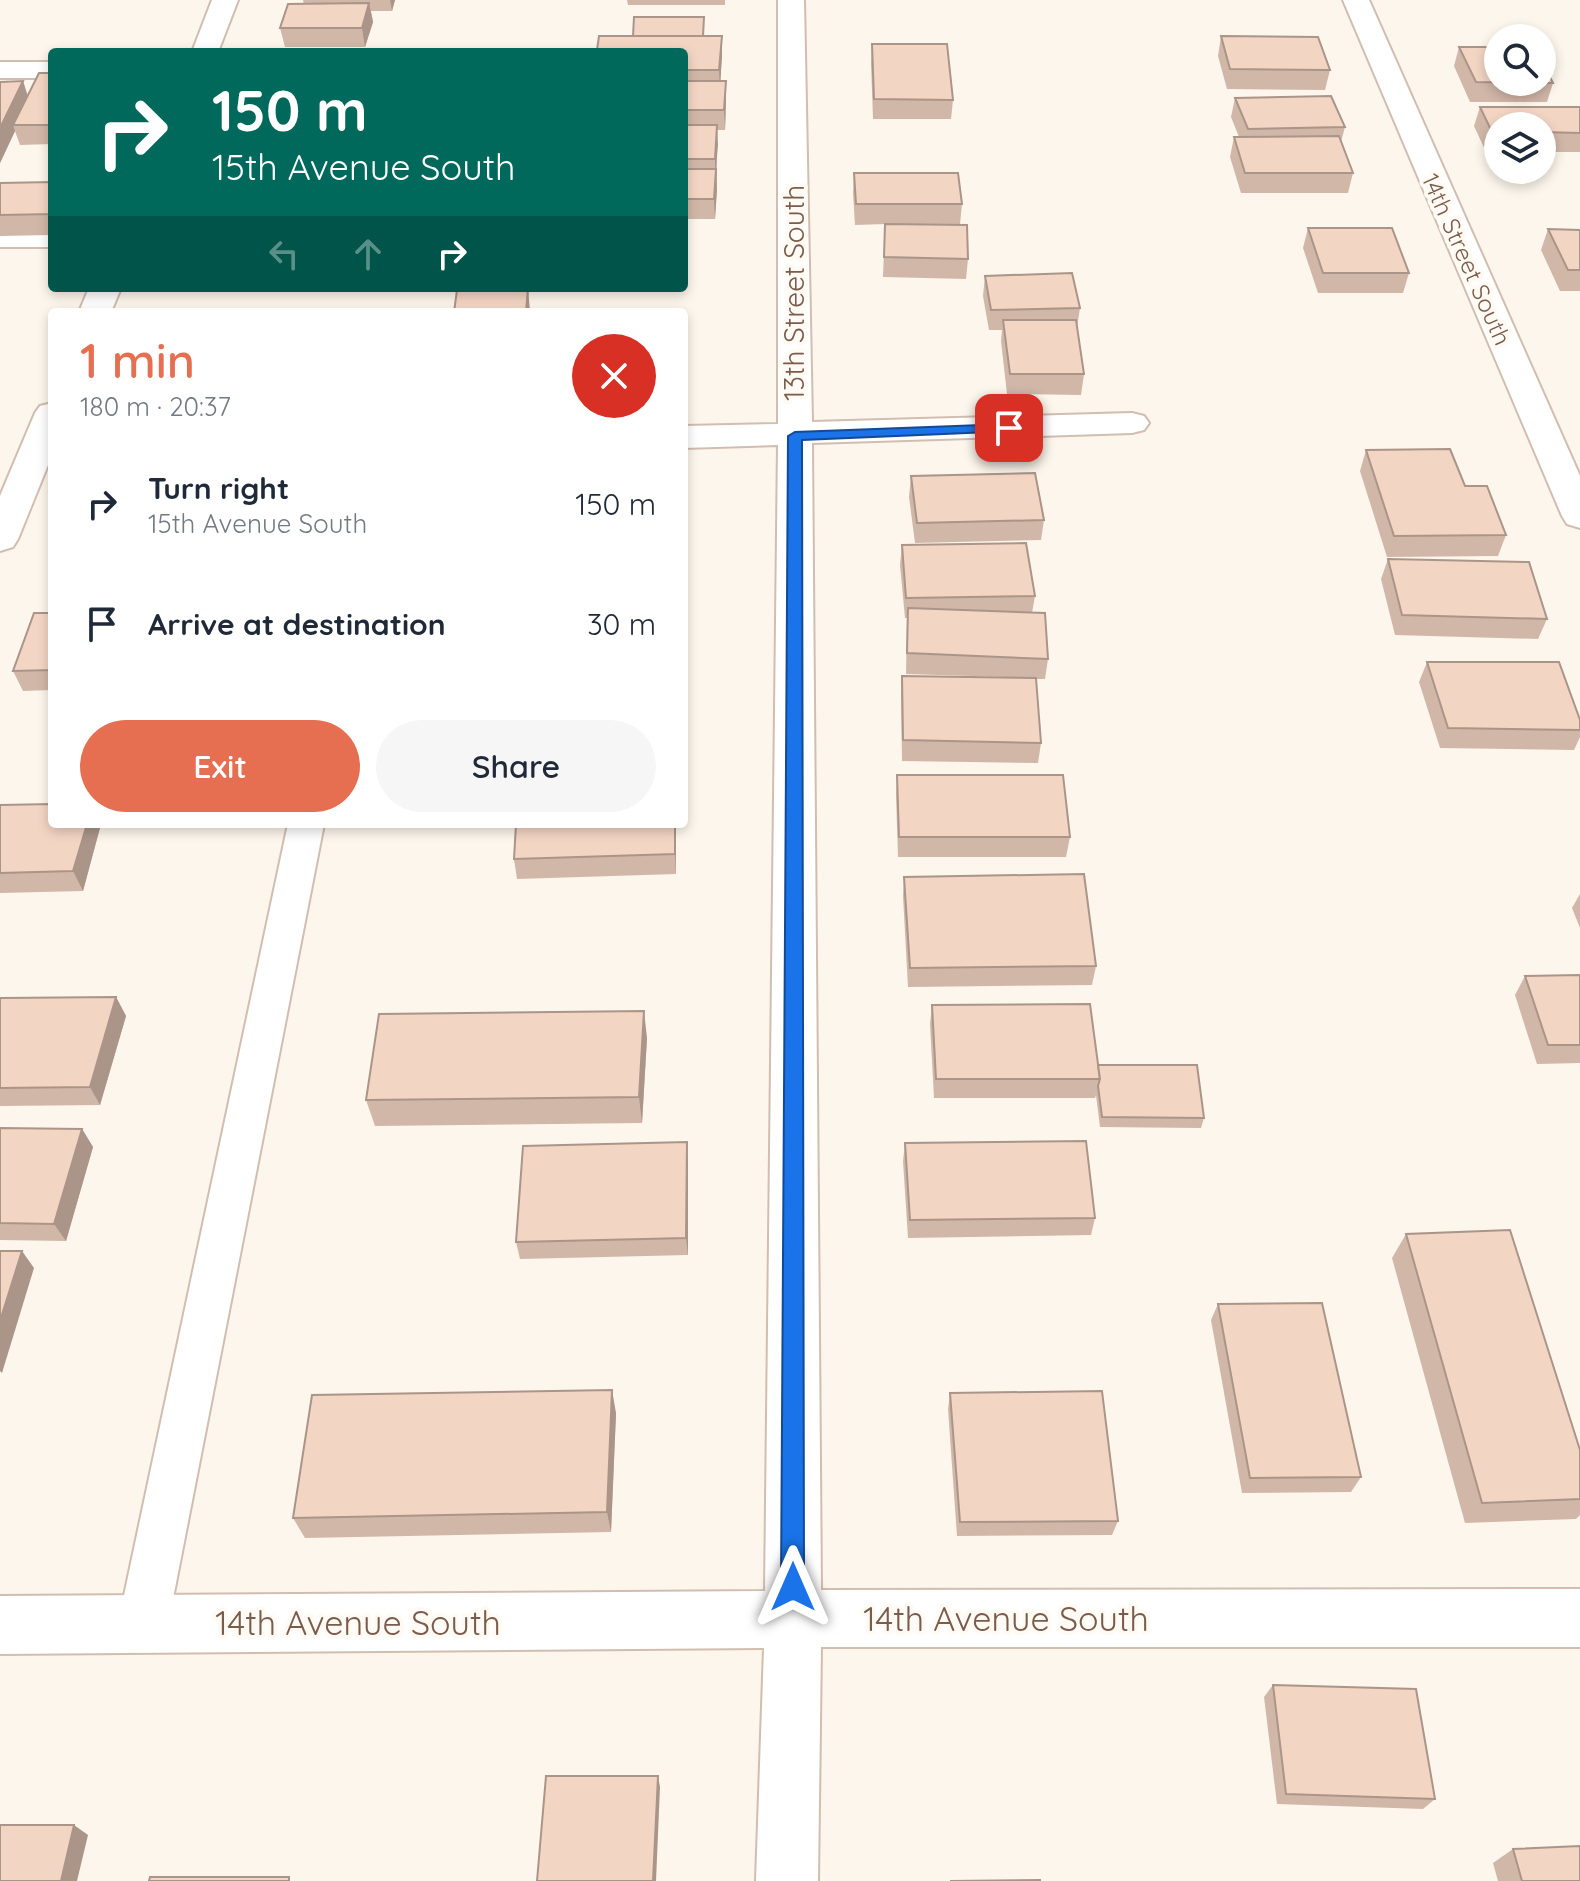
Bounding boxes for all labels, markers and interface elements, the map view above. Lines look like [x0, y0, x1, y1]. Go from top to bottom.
map controls [1484, 24, 1556, 184]
button: search [1484, 24, 1556, 96]
text: 150 m [212, 75, 368, 145]
icon: right [80, 80, 184, 184]
button: layers [1484, 112, 1556, 184]
text: 15th Avenue South [212, 144, 515, 189]
street label: 14th Street South [1416, 168, 1518, 350]
street label: 13th Street South [776, 185, 811, 401]
icon: left [262, 232, 306, 276]
icon: ahead [346, 232, 390, 276]
icon: right [430, 232, 474, 276]
text: 1 min [80, 330, 195, 390]
button: close [572, 334, 656, 418]
text: 180 m · 20:37 [80, 390, 231, 423]
pin [975, 394, 1043, 462]
icon: arrive [987, 406, 1031, 450]
text: Turn right [148, 469, 289, 507]
icon: right [80, 482, 124, 526]
text: 150 m [575, 485, 656, 523]
text: 15th Avenue South [148, 507, 367, 540]
icon: arrive [80, 602, 124, 646]
text: Arrive at destination [148, 605, 446, 643]
text: 30 m [587, 605, 656, 643]
button: Exit [80, 720, 360, 812]
button: Share [376, 720, 656, 812]
position arrow [751, 1545, 835, 1629]
street label: 14th Avenue South [863, 1597, 1149, 1640]
street label: 14th Avenue South [215, 1601, 501, 1644]

